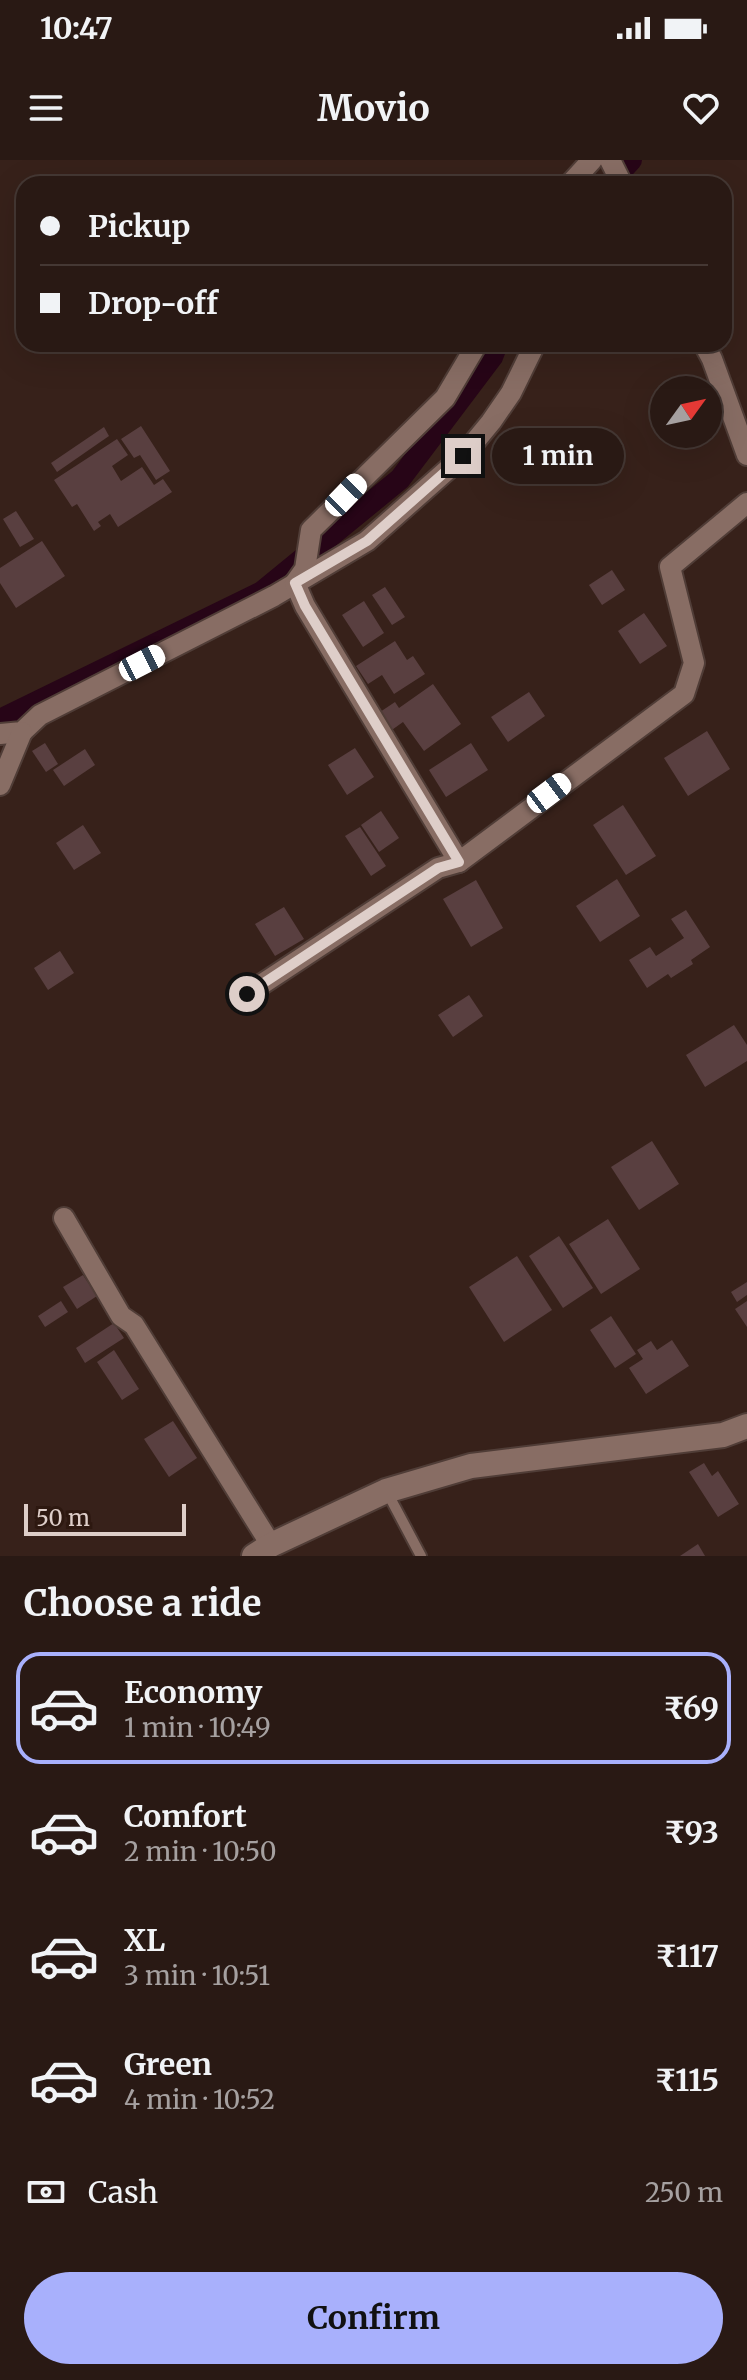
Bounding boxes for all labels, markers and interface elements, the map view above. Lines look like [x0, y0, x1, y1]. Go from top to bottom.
text: 10:47 [40, 9, 113, 47]
icon: menu [24, 86, 68, 130]
text: Movio [317, 86, 430, 131]
icon: heart [679, 86, 723, 130]
text: Pickup [88, 207, 190, 245]
text: Drop-off [88, 284, 218, 322]
north arrow [650, 376, 722, 448]
map controls [650, 376, 722, 448]
callout: 1 min [491, 428, 623, 484]
route end [445, 438, 481, 474]
text: 1 min [523, 439, 593, 472]
car [321, 469, 371, 521]
car [115, 641, 169, 685]
car [523, 769, 575, 817]
route start [229, 976, 265, 1012]
scale bar [24, 1500, 186, 1536]
text: 50 m [36, 1504, 90, 1532]
text: Choose a ride [24, 1581, 261, 1626]
icon: car [28, 1672, 100, 1744]
text: Economy [124, 1673, 262, 1711]
text: ₹69 [663, 1689, 719, 1727]
text: 1 min · 10:49 [124, 1711, 271, 1744]
icon: car [28, 1796, 100, 1868]
text: Comfort [124, 1797, 247, 1835]
text: ₹93 [664, 1813, 719, 1851]
text: 2 min · 10:50 [124, 1835, 276, 1868]
icon: car [28, 1920, 100, 1992]
text: XL [124, 1921, 165, 1959]
text: ₹117 [655, 1937, 719, 1975]
text: 3 min · 10:51 [124, 1959, 270, 1992]
icon: car [28, 2044, 100, 2116]
text: Green [124, 2045, 212, 2083]
text: ₹115 [655, 2061, 719, 2099]
text: 4 min · 10:52 [124, 2083, 275, 2116]
icon: cash [24, 2170, 68, 2214]
text: Cash [88, 2173, 158, 2211]
text: 250 m [645, 2176, 723, 2209]
button: Confirm [24, 2272, 723, 2364]

